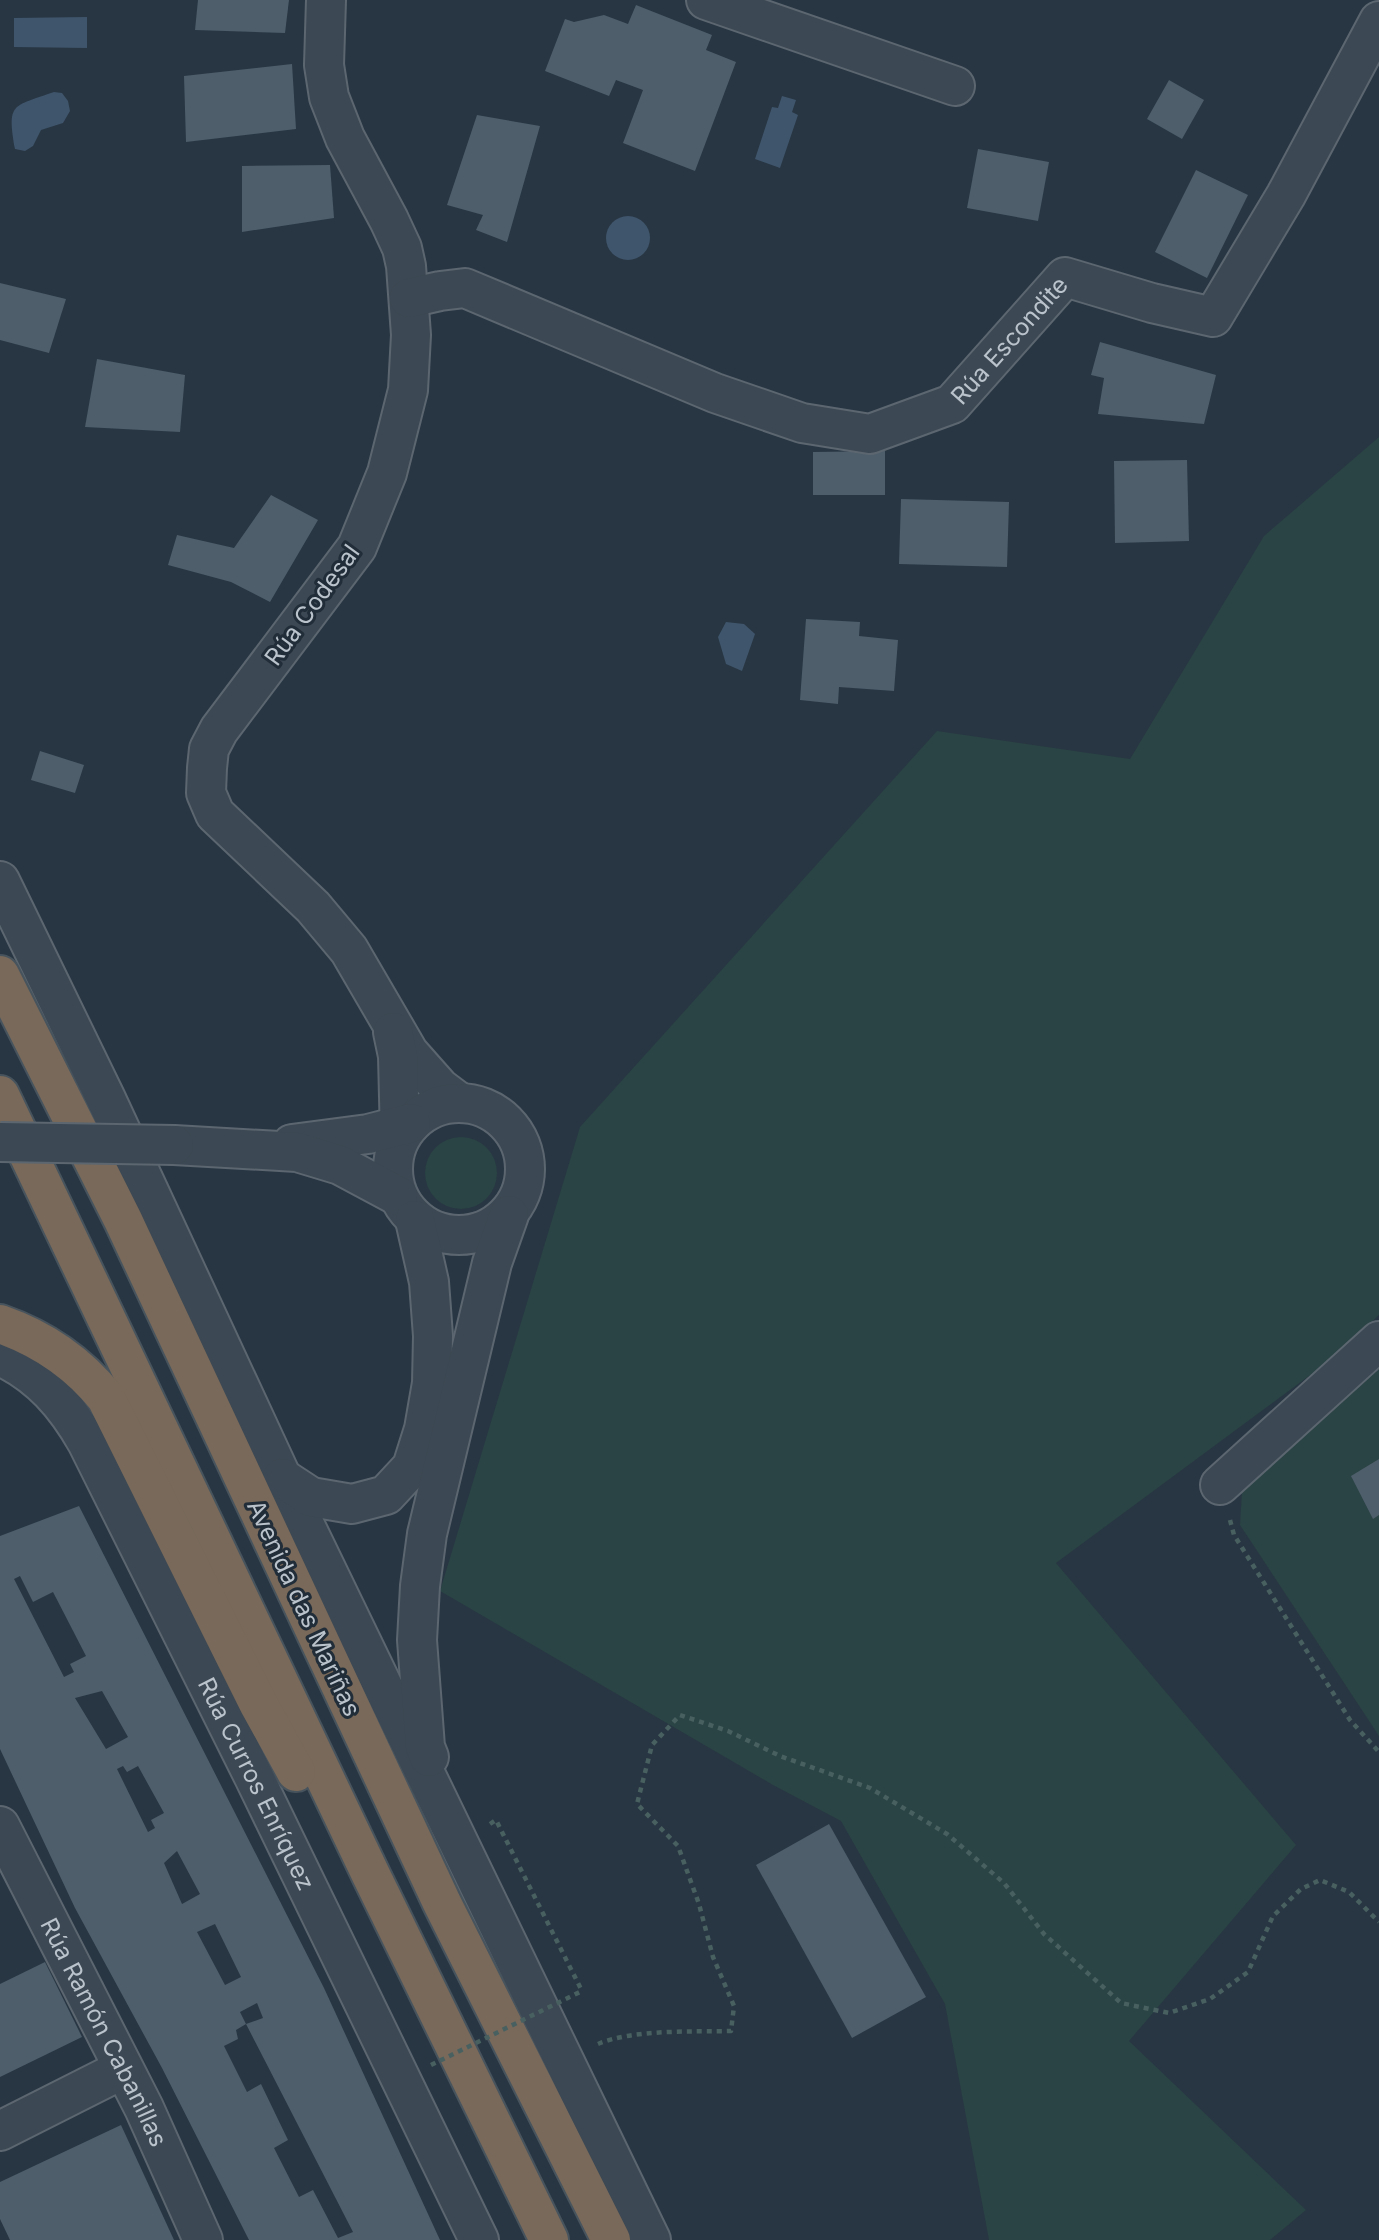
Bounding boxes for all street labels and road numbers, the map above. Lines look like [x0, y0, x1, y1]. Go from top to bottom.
street label: Rúa Escondite [944, 270, 1073, 410]
street label: Rúa Codesal [258, 539, 366, 671]
street label: Avenida das Mariñas [241, 1495, 367, 1721]
street label: Rúa Curros Enríquez [192, 1673, 321, 1895]
street label: Rúa Ramón Cabanillas [35, 1913, 174, 2151]

